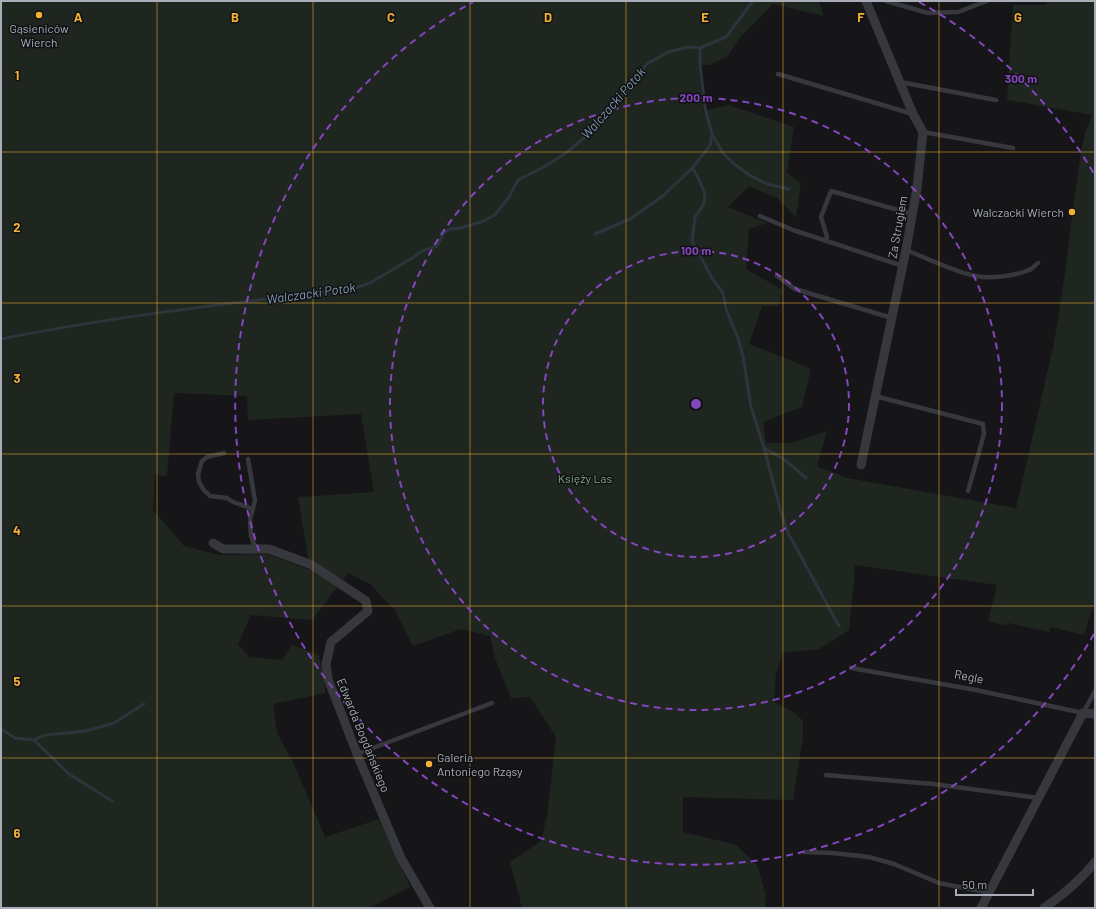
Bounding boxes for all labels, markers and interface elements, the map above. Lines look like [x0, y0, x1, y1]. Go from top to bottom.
text: A [74, 9, 83, 25]
text: B [231, 9, 239, 25]
text: C [387, 9, 395, 25]
text: D [544, 9, 552, 25]
text: E [701, 9, 709, 25]
text: F [857, 9, 865, 25]
text: G [1014, 9, 1022, 25]
marker: Gąsieniców Wierch [34, 10, 44, 20]
place label: Gąsieniców Wierch [9, 21, 69, 49]
water label: Walczacki Potok [578, 63, 649, 142]
text: 1 [15, 67, 19, 83]
text: 300 m [1005, 71, 1037, 85]
text: 200 m [680, 90, 712, 104]
street label: Za Strugiem [885, 195, 909, 259]
place label: Walczacki Wierch [973, 205, 1064, 219]
marker: Walczacki Wierch [1067, 207, 1077, 217]
text: 2 [13, 219, 21, 235]
text: 100 m [681, 243, 711, 257]
water label: Walczacki Potok [266, 279, 357, 307]
text: 3 [13, 370, 21, 386]
centre of rings [689, 397, 703, 411]
park label: Księży Las [558, 471, 612, 485]
text: 4 [13, 522, 21, 538]
street label: Regle [953, 666, 985, 686]
text: 5 [13, 673, 21, 689]
street label: Edwarda Bogdańskiego [335, 676, 393, 794]
place label: Galeria Antoniego Rząsy [437, 750, 523, 778]
marker: Galeria Antoniego Rząsy [424, 759, 434, 769]
text: 6 [14, 825, 21, 841]
scale bar [956, 871, 1033, 897]
text: 50 m [962, 877, 987, 891]

